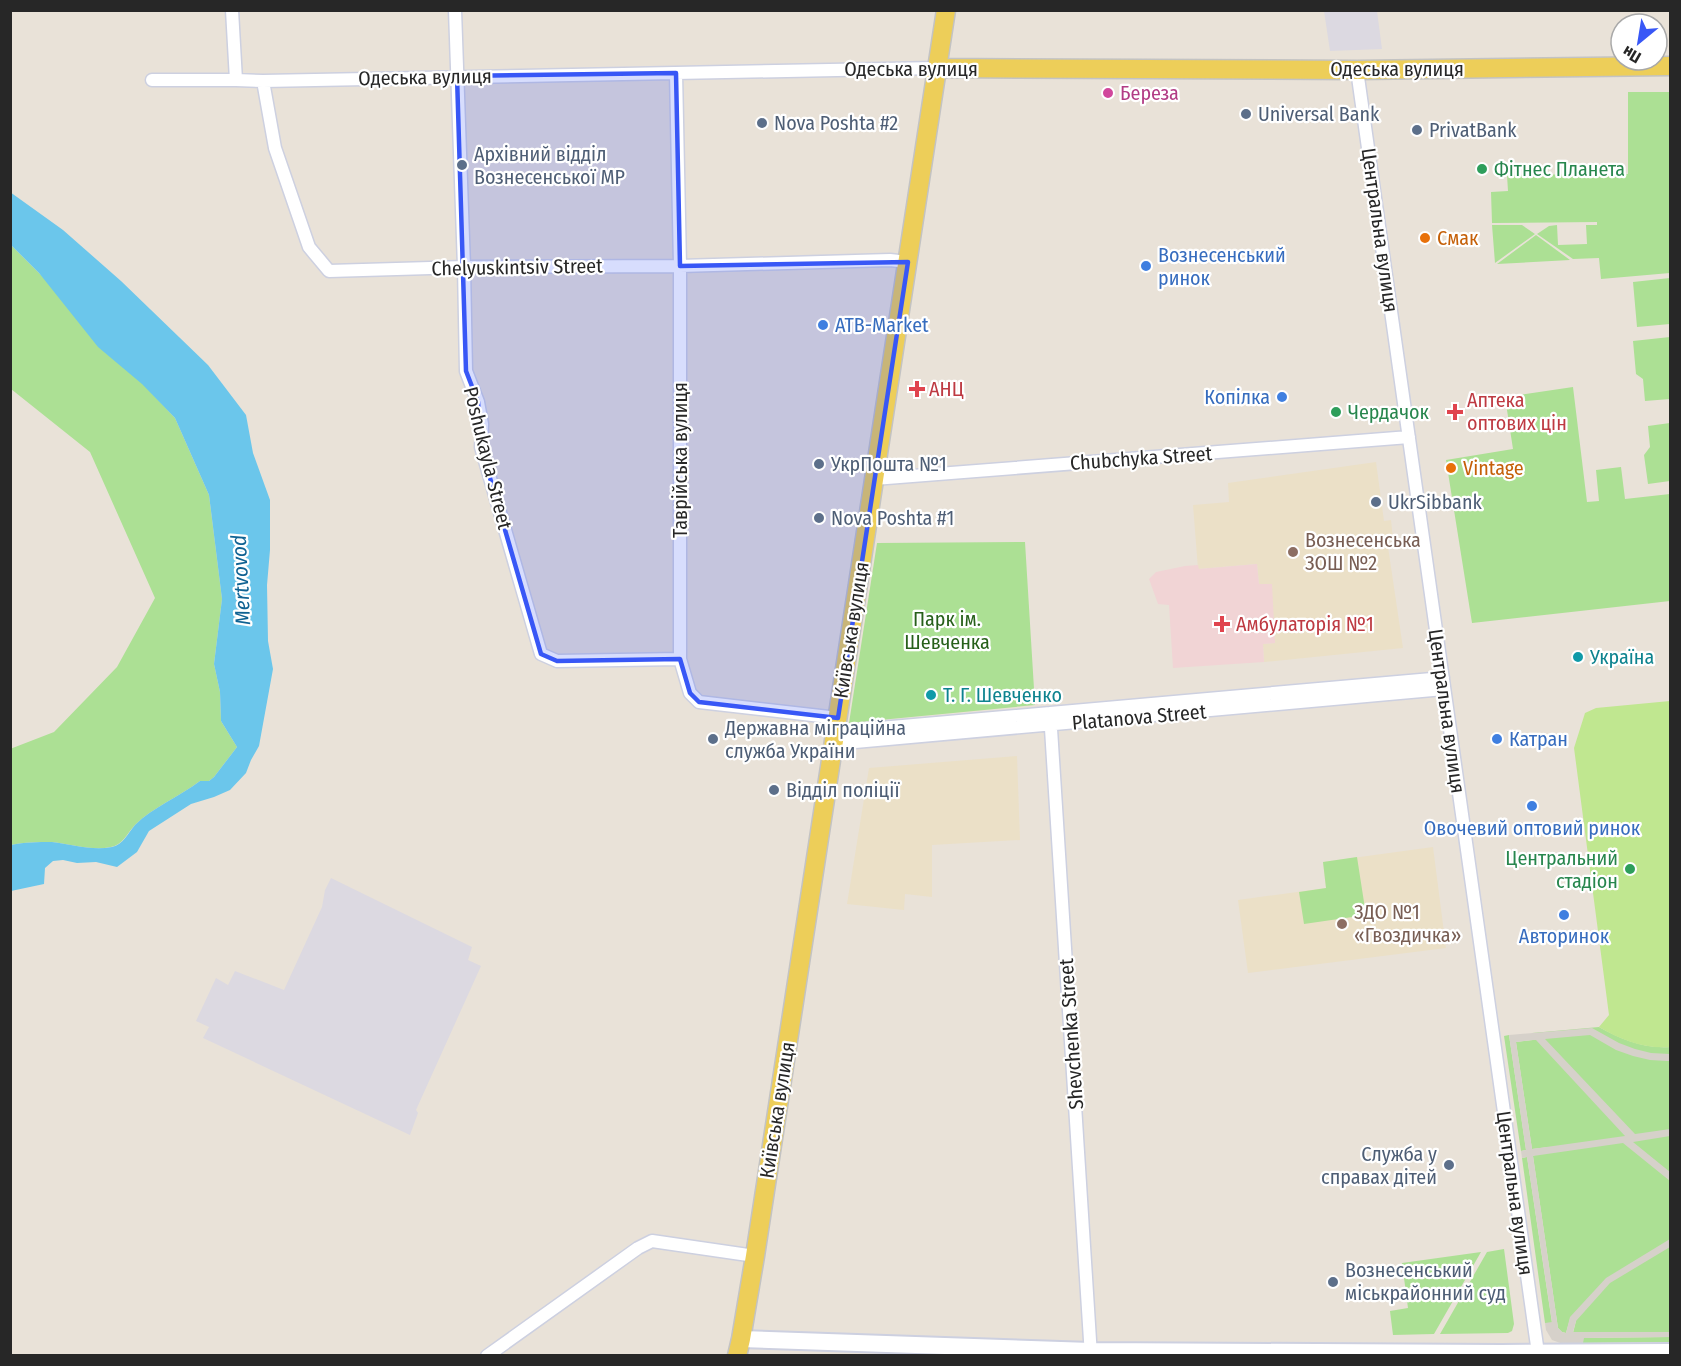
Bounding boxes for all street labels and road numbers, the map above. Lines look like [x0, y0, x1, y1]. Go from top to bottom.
street label: Одеська вулиця [844, 57, 978, 81]
street label: Одеська вулиця [1330, 57, 1464, 81]
street label: Одеська вулиця [358, 64, 492, 90]
street label: Центральна вулиця [1357, 146, 1403, 314]
street label: Chelyuskintsiv Street [431, 254, 603, 280]
street label: Таврійська вулиця [668, 382, 692, 538]
street label: Poshukayla Street [459, 384, 517, 532]
street label: Chubchyka Street [1069, 441, 1213, 475]
street label: Київська вулиця [828, 560, 874, 700]
street label: Центральна вулиця [1424, 627, 1470, 795]
street label: Platanova Street [1071, 699, 1208, 735]
street label: Shevchenka Street [1054, 957, 1088, 1110]
street label: Київська вулиця [754, 1040, 800, 1180]
street label: Центральна вулиця [1492, 1109, 1538, 1277]

